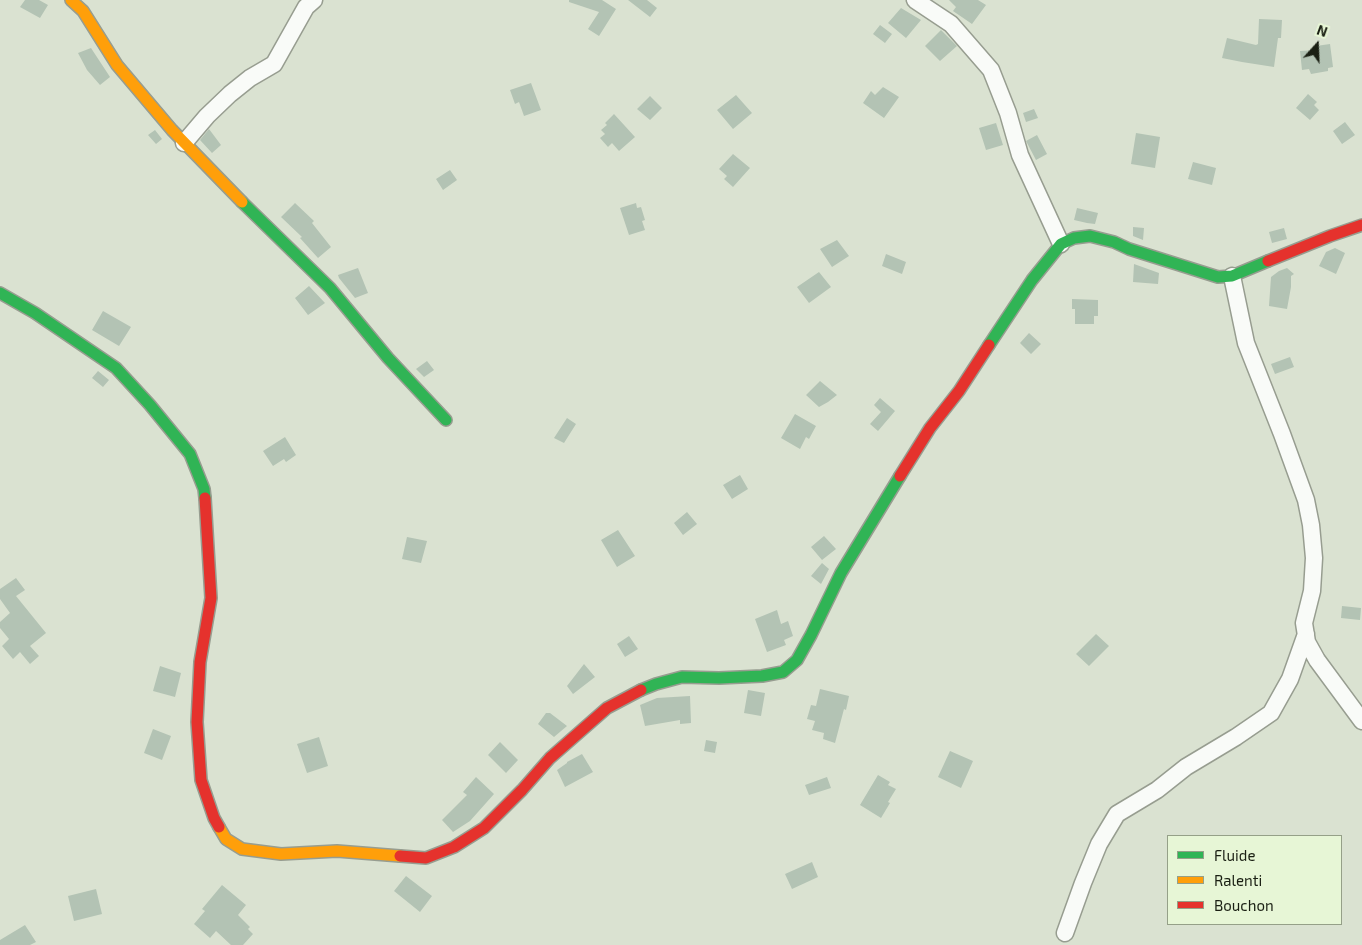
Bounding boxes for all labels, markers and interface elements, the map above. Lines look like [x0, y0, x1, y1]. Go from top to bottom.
north arrow [1292, 20, 1342, 70]
text: N [1315, 21, 1330, 40]
legend [1167, 835, 1342, 925]
text: Fluide [1214, 846, 1255, 864]
text: Ralenti [1214, 871, 1262, 889]
text: Bouchon [1214, 896, 1274, 914]

